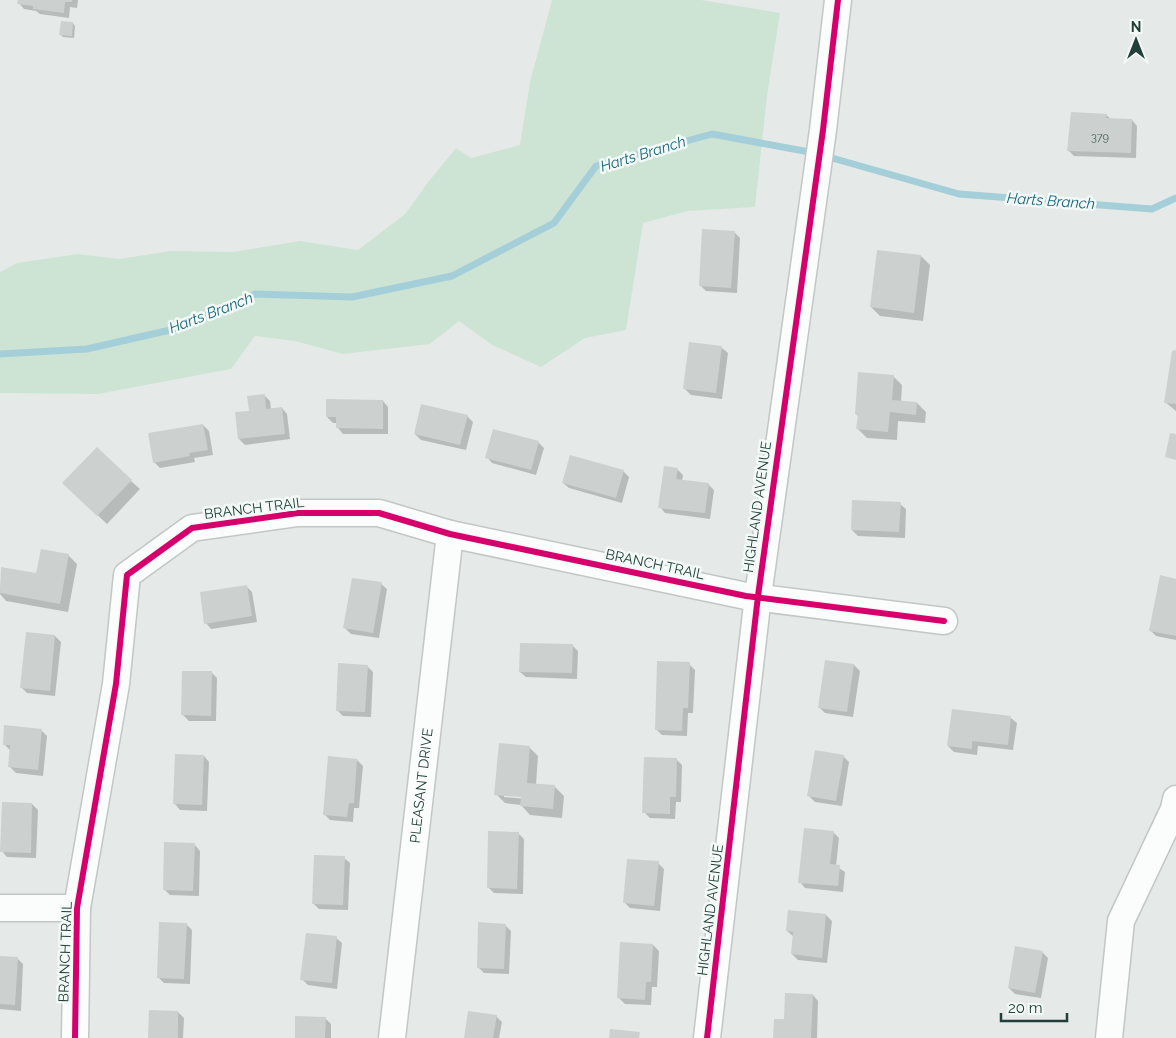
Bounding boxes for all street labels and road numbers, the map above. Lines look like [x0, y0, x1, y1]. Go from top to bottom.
street label: HIGHLAND AVENUE [740, 440, 774, 574]
street label: BRANCH TRAIL [203, 494, 305, 522]
street label: BRANCH TRAIL [604, 546, 706, 582]
street label: PLEASANT DRIVE [406, 727, 436, 844]
street label: HIGHLAND AVENUE [694, 843, 726, 977]
street label: BRANCH TRAIL [55, 901, 75, 1003]

